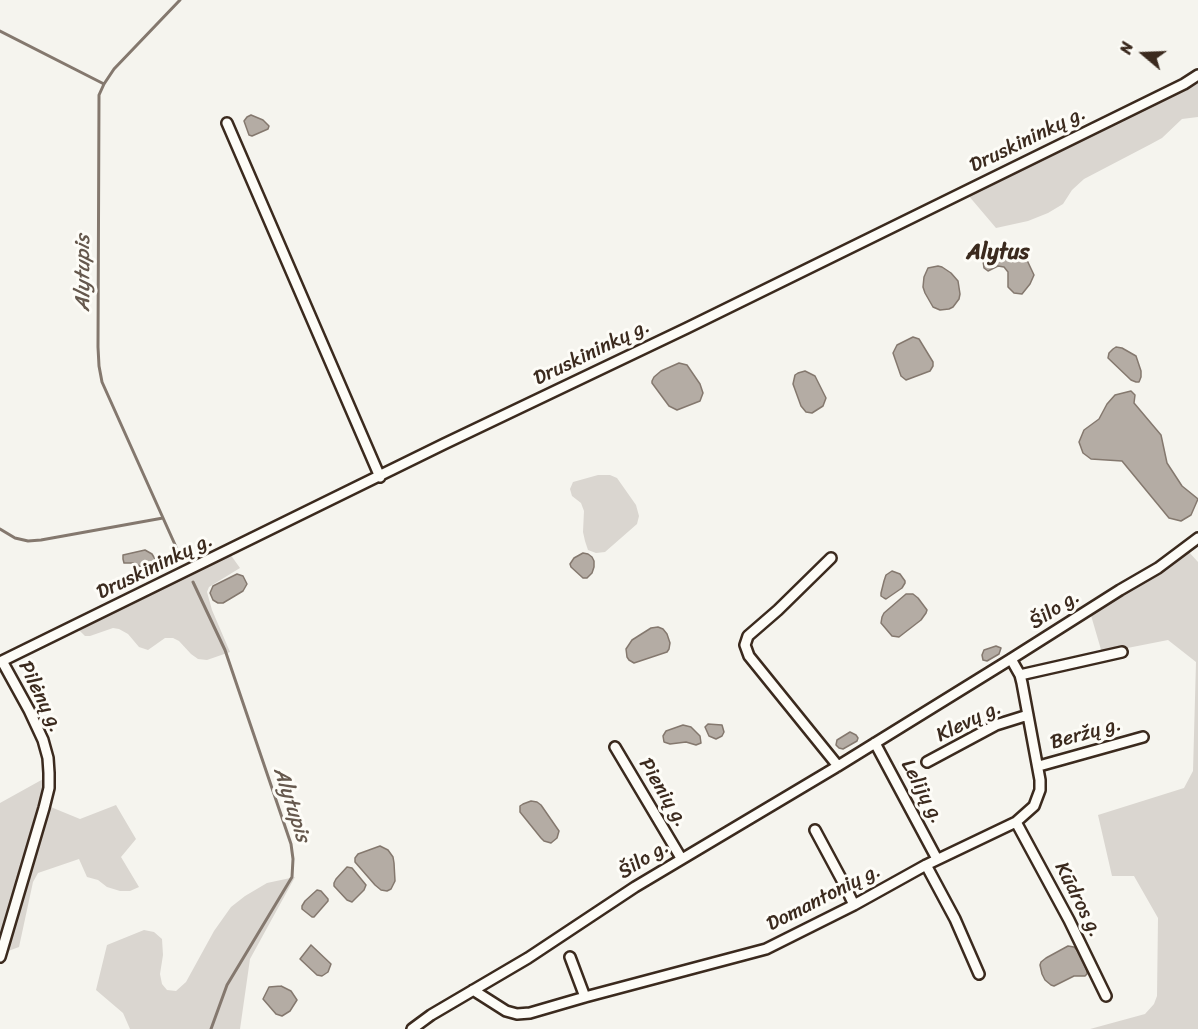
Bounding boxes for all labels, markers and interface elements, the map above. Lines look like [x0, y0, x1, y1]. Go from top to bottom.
north arrow [1114, 24, 1174, 84]
text: N [1111, 38, 1142, 58]
street label: Druskininkų g. [966, 102, 1090, 178]
water label: Alytupis [71, 235, 97, 311]
district label: Alytus [967, 240, 1029, 266]
street label: Druskininkų g. [530, 315, 654, 391]
street label: Druskininkų g. [93, 529, 217, 605]
street label: Šilo g. [1025, 585, 1085, 635]
street label: Pilėnų g. [12, 657, 68, 737]
street label: Klevų g. [933, 696, 1005, 748]
street label: Beržų g. [1048, 712, 1124, 756]
street label: Pienių g. [633, 754, 693, 832]
street label: Lelijų g. [895, 756, 949, 828]
water label: Alytupis [267, 765, 315, 845]
street label: Šilo g. [614, 835, 674, 885]
street label: Kūdros g. [1049, 858, 1107, 942]
street label: Domantonių g. [763, 859, 885, 937]

